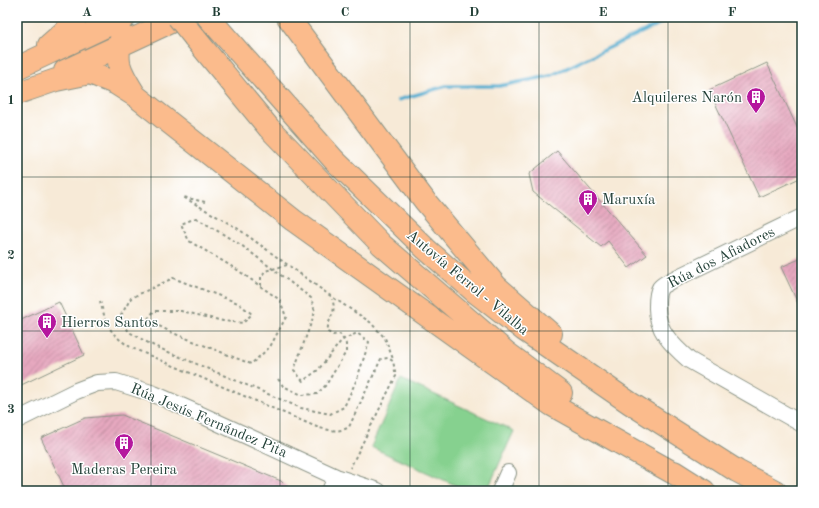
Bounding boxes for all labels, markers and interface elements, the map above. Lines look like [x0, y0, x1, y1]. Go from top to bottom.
text: A [82, 6, 92, 19]
text: B [211, 6, 221, 19]
text: C [341, 6, 349, 19]
text: D [469, 6, 479, 19]
text: E [599, 6, 608, 19]
text: F [728, 6, 737, 19]
building icon: Alquileres Narón [745, 86, 767, 114]
place label: Alquileres Narón [632, 91, 742, 106]
text: 1 [7, 94, 15, 107]
building icon: Maruxía [577, 188, 599, 216]
place label: Maruxía [602, 193, 656, 208]
street label: Rúa dos Afiadores [666, 225, 778, 292]
street label: Autovía Ferrol - Vilalba [403, 228, 531, 339]
text: 2 [7, 249, 15, 262]
building icon: Hierros Santos [36, 311, 58, 339]
place label: Hierros Santos [61, 316, 158, 331]
street label: Rúa Jesús Fernández Pita [128, 382, 290, 461]
text: 3 [7, 403, 15, 416]
building icon: Maderas Pereira [113, 432, 135, 460]
place label: Maderas Pereira [71, 463, 178, 478]

